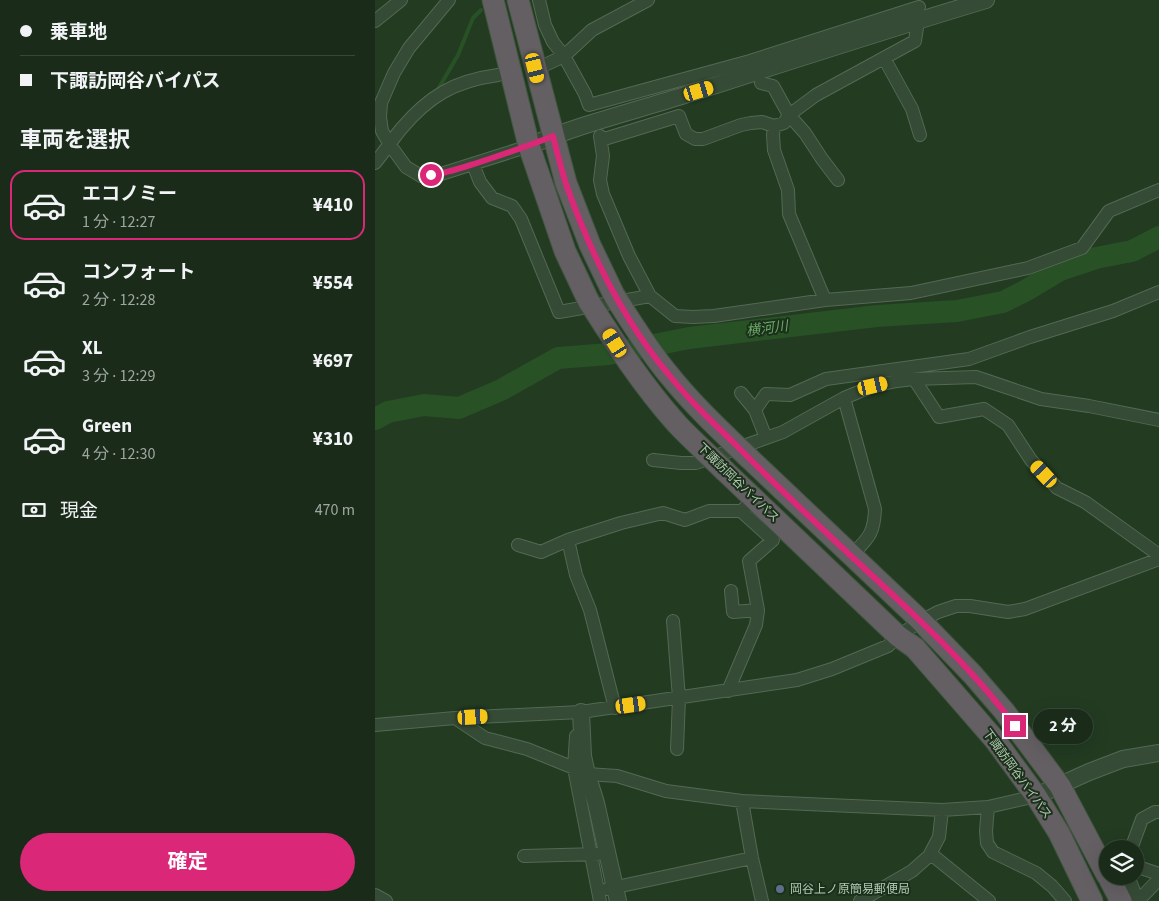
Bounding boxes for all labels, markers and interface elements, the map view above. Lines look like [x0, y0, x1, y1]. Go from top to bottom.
text: 乗車地 [50, 19, 107, 46]
car [524, 52, 545, 84]
text: 下諏訪岡谷バイパス [50, 68, 221, 95]
car [682, 79, 715, 103]
text: 車両を選択 [20, 124, 130, 156]
route start [420, 164, 442, 186]
text: エコノミー [82, 181, 177, 208]
icon: car [22, 183, 67, 228]
text: ¥410 [313, 192, 353, 219]
text: 1 分 · 12:27 [82, 211, 155, 233]
text: コンフォート [82, 259, 195, 286]
icon: car [22, 261, 67, 306]
text: ¥554 [313, 270, 353, 297]
text: 2 分 · 12:28 [82, 289, 155, 311]
water label: 横河川 [745, 316, 791, 341]
car [600, 326, 629, 360]
text: XL [82, 335, 103, 362]
icon: car [22, 339, 67, 384]
text: ¥697 [313, 348, 353, 375]
text: 3 分 · 12:29 [82, 365, 155, 387]
car [856, 375, 889, 397]
text: Green [82, 413, 132, 440]
icon: car [22, 417, 67, 462]
text: ¥310 [313, 426, 353, 453]
street label: 下諏訪岡谷バイパス [693, 439, 783, 527]
text: 4 分 · 12:30 [82, 443, 155, 465]
car [1028, 458, 1059, 490]
icon: cash [20, 496, 48, 524]
text: 現金 [60, 498, 98, 525]
text: 470 m [315, 499, 355, 521]
car [615, 695, 646, 715]
callout: 2 分 [1033, 708, 1093, 744]
car [457, 709, 488, 725]
route end [1004, 715, 1026, 737]
text: 2 分 [1049, 715, 1077, 737]
street label: 下諏訪岡谷バイパス [978, 725, 1056, 823]
button: 確定 [20, 833, 355, 891]
map controls [1099, 840, 1144, 885]
button: layers [1099, 840, 1144, 885]
place label: 岡谷上ノ原簡易郵便局 [790, 881, 910, 898]
marker: 岡谷上ノ原簡易郵便局 [774, 883, 786, 895]

